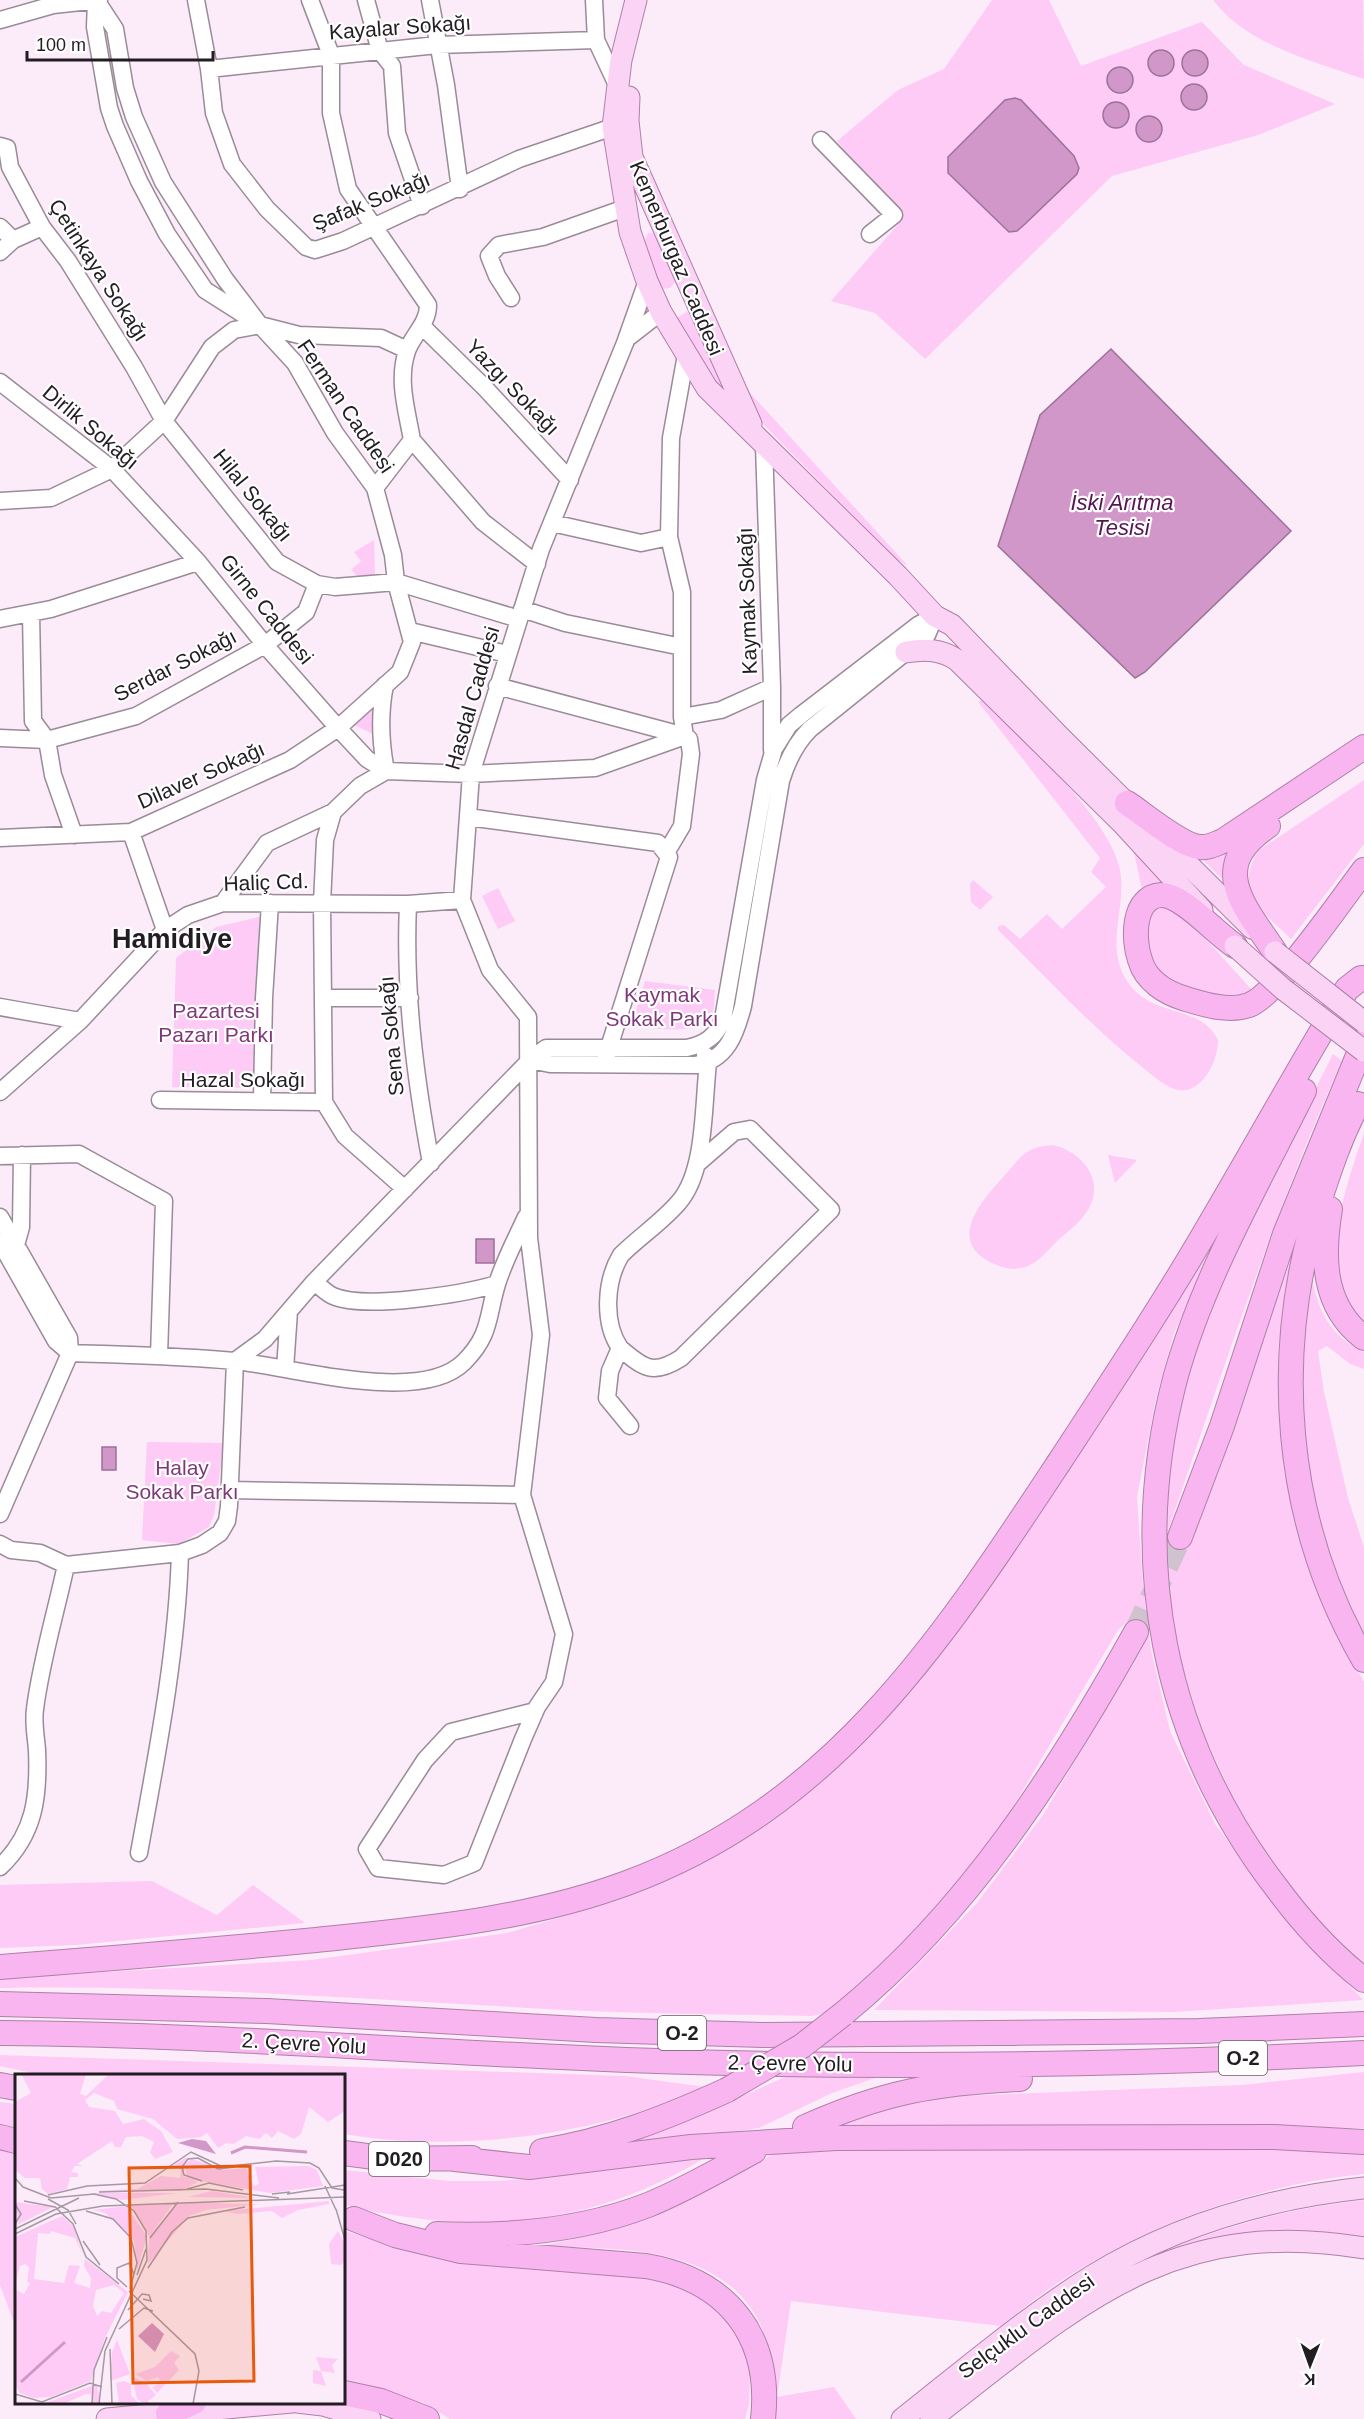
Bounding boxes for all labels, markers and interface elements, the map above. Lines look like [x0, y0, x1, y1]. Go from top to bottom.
street label: Kayalar Sokağı [328, 11, 472, 43]
scale bar [27, 24, 213, 62]
text: 100 m [36, 35, 86, 55]
street label: Kemerburgaz Caddesi [626, 157, 728, 359]
street label: Şafak Sokağı [309, 167, 433, 235]
street label: Çetinkaya Sokağı [45, 195, 153, 345]
street label: Ferman Caddesi [293, 335, 399, 477]
street label: Yazgı Sokağı [462, 335, 564, 439]
street label: Dirlik Sokağı [38, 380, 144, 474]
street label: Hilal Sokağı [209, 444, 297, 546]
water label: İski Arıtma Tesisi [1070, 490, 1174, 540]
street label: Kaymak Sokağı [733, 527, 761, 675]
street label: Girne Caddesi [216, 550, 318, 668]
street label: Serdar Sokağı [110, 624, 240, 706]
street label: Hasdal Caddesi [441, 624, 503, 772]
street label: Dilaver Sokağı [134, 737, 268, 813]
street label: Haliç Cd. [223, 869, 309, 895]
district label: Hamidiye [112, 924, 232, 954]
street label: Sena Sokağı [374, 975, 408, 1097]
park label: Kaymak Sokak Parkı [605, 983, 719, 1030]
park label: Pazartesi Pazarı Parkı [158, 999, 274, 1046]
street label: Hazal Sokağı [181, 1068, 305, 1091]
park label: Halay Sokak Parkı [125, 1456, 239, 1503]
road number: O-2 [658, 2016, 706, 2050]
street label: 2. Çevre Yolu [241, 2028, 367, 2058]
road number: O-2 [1219, 2041, 1267, 2075]
street label: 2. Çevre Yolu [727, 2050, 853, 2076]
inset map [15, 2074, 345, 2404]
road number: D020 [369, 2142, 429, 2176]
street label: Selçuklu Caddesi [954, 2269, 1098, 2383]
north arrow [1280, 2335, 1340, 2395]
text: K [1303, 2371, 1316, 2388]

